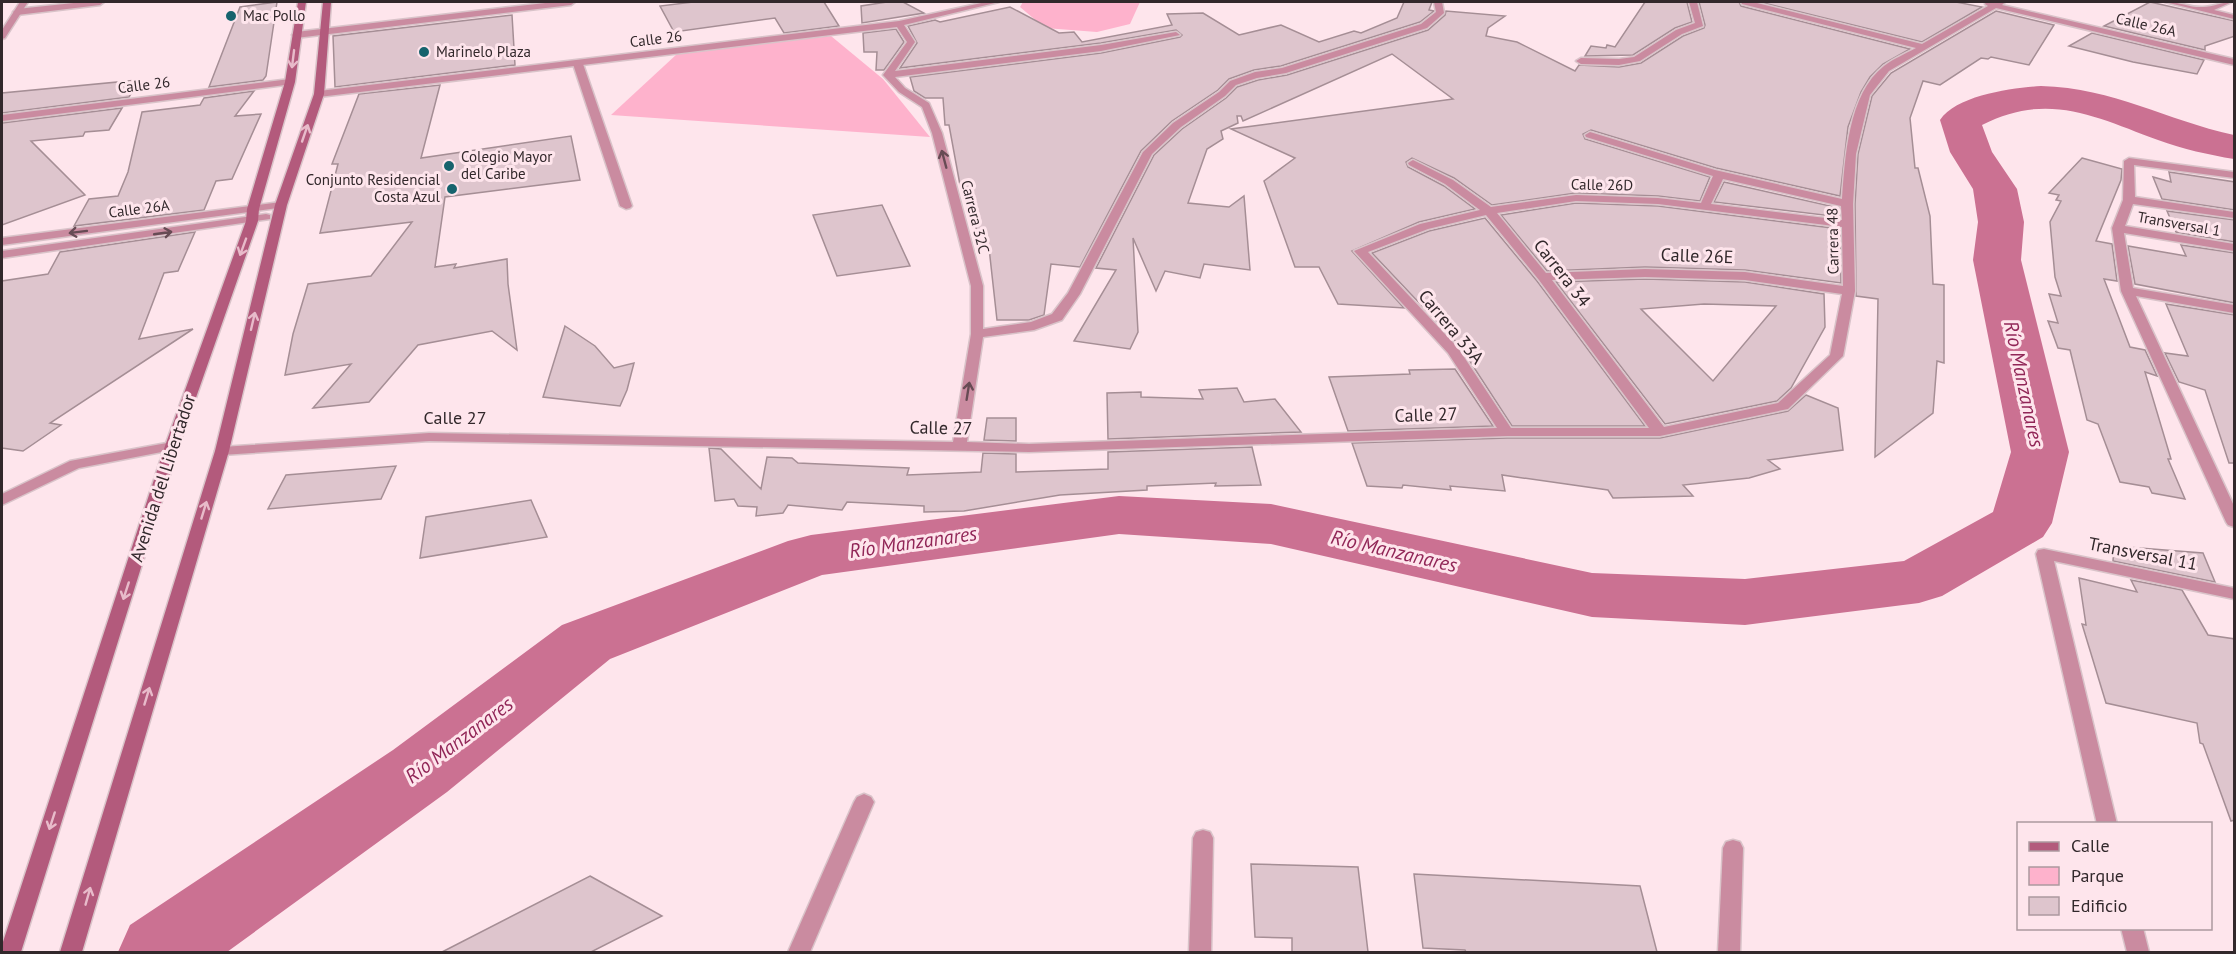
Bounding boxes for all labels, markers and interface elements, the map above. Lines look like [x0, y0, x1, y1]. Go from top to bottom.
place label: Mac Pollo [243, 6, 305, 25]
street label: Calle 26A [2114, 8, 2178, 41]
marker: Mac Pollo [224, 9, 238, 23]
street label: Calle 26 [629, 26, 683, 51]
place label: Marinelo Plaza [436, 42, 531, 61]
marker: Marinelo Plaza [417, 45, 431, 59]
one-way arrow [287, 49, 298, 69]
street label: Calle 26 [117, 72, 171, 97]
one-way arrow [301, 124, 312, 143]
place label: Colegio Mayor del Caribe [461, 147, 552, 183]
one-way arrow [938, 149, 949, 168]
marker: Colegio Mayor del Caribe [442, 159, 456, 173]
place label: Conjunto Residencial Costa Azul [306, 170, 441, 206]
street label: Calle 26D [1571, 174, 1633, 195]
street label: Carrera 32C [957, 178, 994, 256]
marker: Conjunto Residencial Costa Azul [445, 182, 459, 196]
street label: Calle 26A [107, 195, 171, 222]
street label: Transversal 1 [2136, 207, 2222, 240]
street label: Carrera 48 [1822, 208, 1843, 274]
one-way arrow [68, 227, 88, 238]
one-way arrow [153, 227, 173, 238]
street label: Carrera 34 [1529, 234, 1596, 311]
one-way arrow [236, 237, 247, 256]
street label: Calle 26E [1660, 243, 1734, 268]
street label: Carrera 33A [1414, 285, 1490, 369]
one-way arrow [248, 312, 260, 331]
water label: Río Manzanares [1998, 318, 2050, 450]
one-way arrow [962, 381, 973, 401]
street label: Avenida del Libertador [125, 391, 200, 564]
street label: Calle 27 [1394, 402, 1458, 427]
street label: Calle 27 [424, 406, 486, 429]
street label: Calle 27 [909, 415, 973, 440]
one-way arrow [199, 501, 210, 520]
water label: Río Manzanares [847, 520, 979, 564]
water label: Río Manzanares [1328, 524, 1460, 578]
street label: Transversal 11 [2087, 532, 2200, 575]
one-way arrow [120, 581, 131, 600]
one-way arrow [142, 687, 153, 706]
water label: Río Manzanares [400, 691, 518, 789]
one-way arrow [46, 811, 57, 830]
legend [2017, 822, 2212, 930]
text: Calle [2071, 834, 2110, 857]
text: Parque [2071, 864, 2124, 887]
one-way arrow [83, 887, 94, 906]
text: Edificio [2071, 894, 2127, 917]

